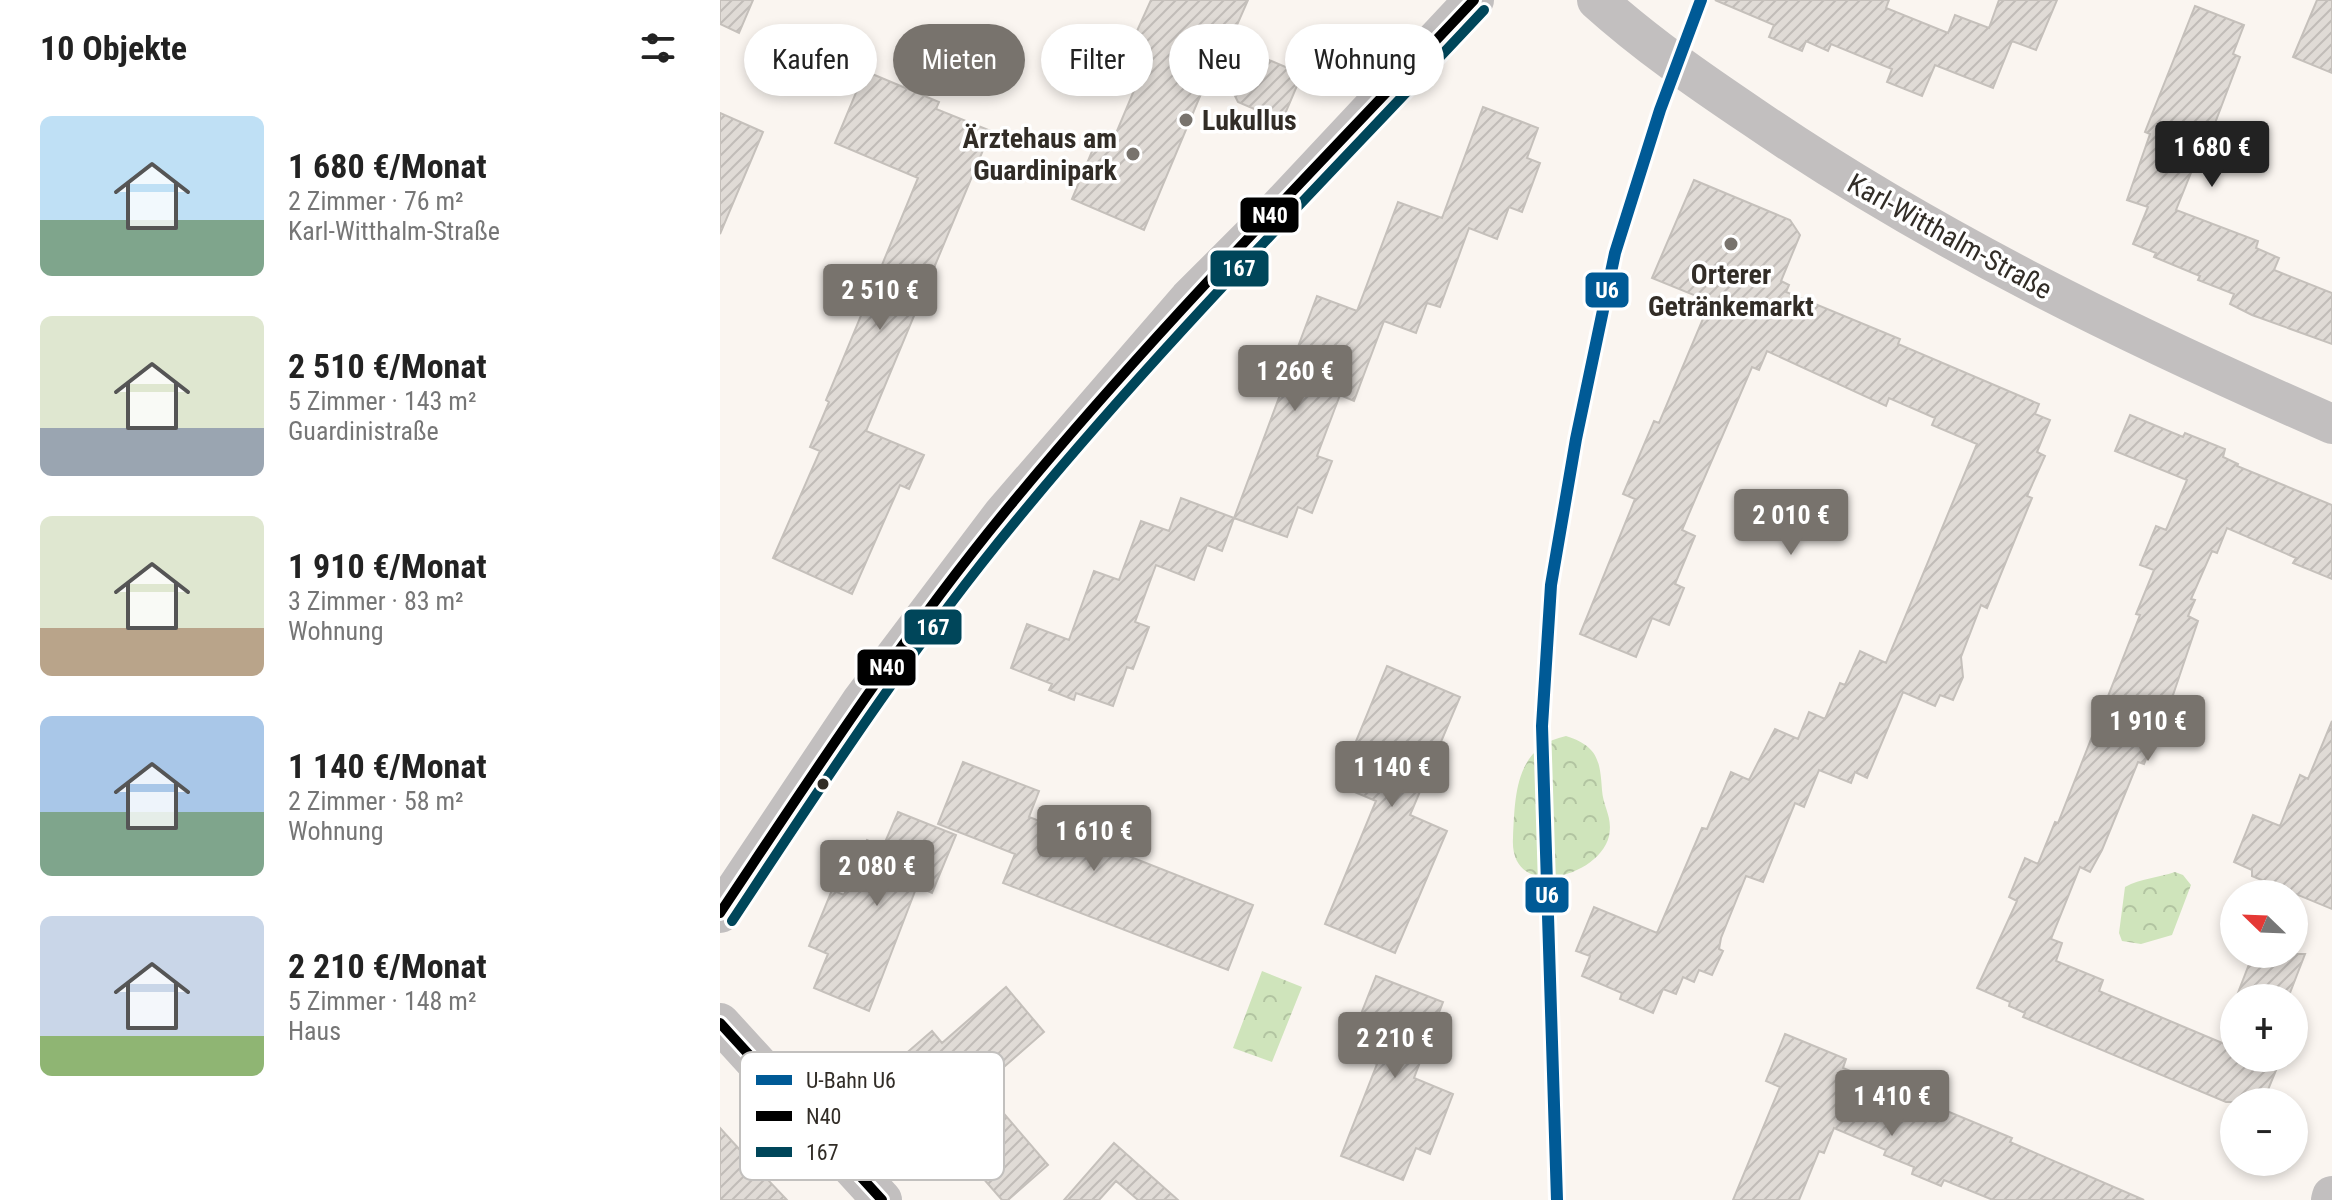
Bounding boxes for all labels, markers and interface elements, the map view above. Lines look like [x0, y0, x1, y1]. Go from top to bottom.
chip: Kaufen [744, 24, 877, 96]
chip: Mieten [893, 24, 1025, 96]
chip: Filter [1041, 24, 1153, 96]
chip: Neu [1169, 24, 1269, 96]
chip: Wohnung [1285, 24, 1444, 96]
icon: filters [636, 26, 680, 70]
text: 10 Objekte [40, 28, 187, 68]
place label: Lukullus [1202, 104, 1297, 137]
marker: Lukullus [1177, 111, 1195, 129]
pin: 1 680 € [2138, 121, 2286, 189]
place label: Ärztehaus am Guardinipark [962, 122, 1118, 187]
text: 1 680 € [2173, 132, 2251, 162]
marker: Ärztehaus am Guardinipark [1124, 145, 1142, 163]
text: 1 680 €/Monat [288, 146, 487, 186]
icon: home [104, 148, 200, 244]
street label: Karl-Witthalm-Straße [1842, 167, 2058, 306]
text: 2 Zimmer · 76 m² [288, 186, 464, 216]
line badge: N40 [1239, 196, 1300, 234]
text: N40 [1252, 203, 1288, 228]
text: Karl-Witthalm-Straße [288, 216, 500, 246]
marker: Orterer Getränkemarkt [1722, 235, 1740, 253]
line badge: 167 [1209, 249, 1270, 288]
text: 167 [1222, 256, 1256, 281]
place label: Orterer Getränkemarkt [1648, 258, 1814, 323]
pin: 2 510 € [806, 264, 954, 332]
line badge: U6 [1584, 271, 1630, 309]
text: 2 510 € [841, 275, 919, 305]
text: U6 [1595, 278, 1619, 303]
pin: 1 260 € [1221, 345, 1369, 413]
text: 2 510 €/Monat [288, 346, 487, 386]
icon: home [104, 348, 200, 444]
text: 1 260 € [1256, 356, 1334, 386]
text: 5 Zimmer · 143 m² [288, 386, 477, 416]
text: Guardinistraße [288, 416, 439, 446]
pin: 2 010 € [1717, 489, 1865, 557]
text: 2 010 € [1752, 500, 1830, 530]
text: 1 910 €/Monat [288, 546, 487, 586]
icon: home [104, 548, 200, 644]
text: 3 Zimmer · 83 m² [288, 586, 464, 616]
line badge: 167 [903, 608, 963, 646]
text: 167 [916, 615, 950, 640]
text: Wohnung [288, 616, 384, 646]
line badge: N40 [856, 648, 917, 687]
text: N40 [869, 655, 905, 680]
pin: 1 910 € [2074, 695, 2222, 763]
text: 1 910 € [2109, 706, 2187, 736]
pin: 1 140 € [1318, 741, 1466, 809]
text: 1 140 €/Monat [288, 746, 487, 786]
icon: home [104, 748, 200, 844]
text: 1 140 € [1353, 752, 1431, 782]
unlabelled marker [815, 776, 831, 792]
text: 2 Zimmer · 58 m² [288, 786, 464, 816]
pin: 1 610 € [1020, 805, 1168, 873]
text: Wohnung [288, 816, 384, 846]
text: 1 610 € [1055, 816, 1133, 846]
pin: 2 080 € [803, 840, 951, 908]
text: 2 080 € [838, 851, 916, 881]
line badge: U6 [1524, 876, 1570, 914]
north arrow [2220, 880, 2308, 968]
map controls [2220, 880, 2308, 1176]
text: U6 [1535, 883, 1559, 908]
text: 2 210 €/Monat [288, 946, 487, 986]
icon: home [104, 948, 200, 1044]
button: + [2220, 984, 2308, 1072]
text: 5 Zimmer · 148 m² [288, 986, 477, 1016]
pin: 2 210 € [1321, 1012, 1469, 1080]
text: Haus [288, 1016, 341, 1046]
text: 2 210 € [1356, 1023, 1434, 1053]
legend [740, 1052, 1004, 1180]
text: U-Bahn U6 [806, 1068, 896, 1093]
pin: 1 410 € [1818, 1070, 1966, 1138]
text: 1 410 € [1853, 1081, 1931, 1111]
button: − [2220, 1088, 2308, 1176]
text: N40 [806, 1104, 841, 1129]
text: 167 [806, 1140, 839, 1165]

